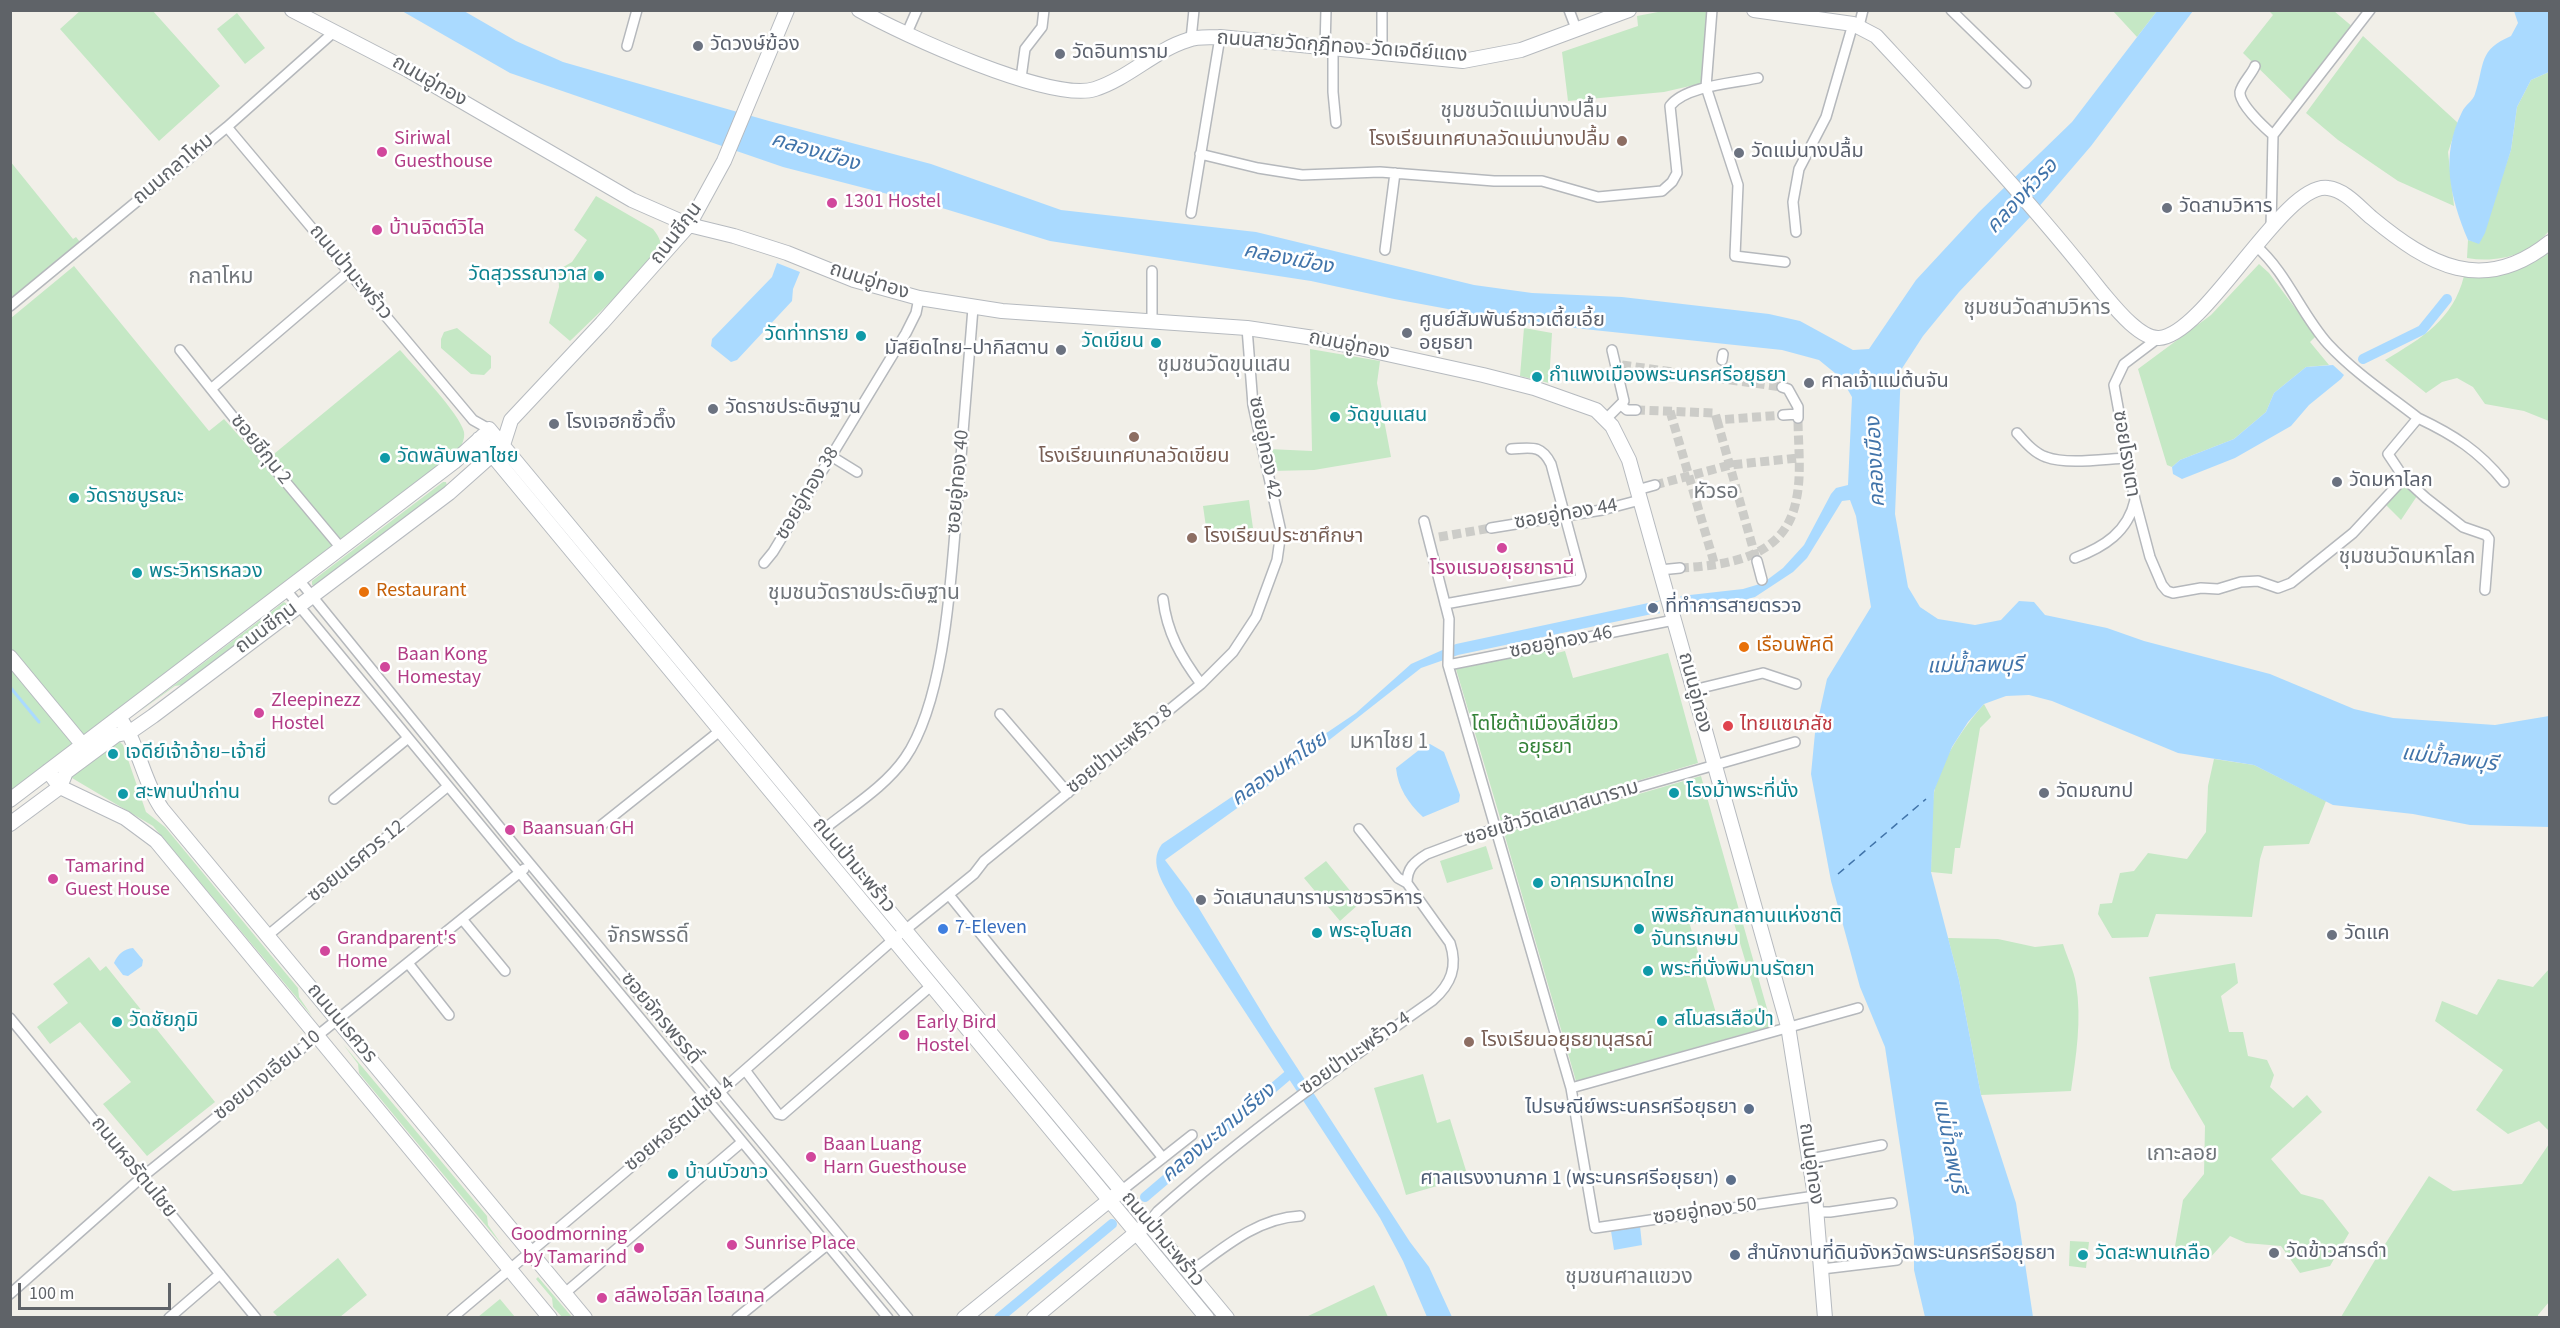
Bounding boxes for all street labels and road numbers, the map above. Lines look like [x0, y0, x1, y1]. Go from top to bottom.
street label: ถนนสายวัดกุฎีทอง-วัดเจดีย์แดง [1216, 27, 1468, 69]
street label: ถนนอู่ทอง [387, 51, 471, 113]
street label: ถนนกลาโหม [129, 129, 219, 211]
street label: ถนนชีกุน [646, 198, 708, 270]
street label: ถนนป่ามะพร้าว [303, 220, 397, 326]
street label: ถนนอู่ทอง [826, 258, 912, 306]
street label: ถนนอู่ทอง [1306, 326, 1392, 366]
street label: ซอยอู่ทอง 42 [1242, 395, 1286, 501]
street label: ซอยโรงเตา [2106, 409, 2144, 499]
street label: ซอยชีกุน 2 [224, 410, 296, 490]
street label: ซอยอู่ทอง 40 [943, 429, 975, 535]
street label: ซอยอู่ทอง 38 [771, 443, 845, 545]
street label: ซอยอู่ทอง 44 [1513, 494, 1619, 536]
street label: ถนนชีกุน [231, 598, 303, 660]
street label: ซอยอู่ทอง 46 [1508, 621, 1614, 665]
street label: ถนนอู่ทอง [1672, 650, 1716, 736]
street label: ซอยป่ามะพร้าว 8 [1062, 700, 1178, 800]
street label: ซอยเข้าวัดเสนาสนาราม [1462, 776, 1642, 852]
street label: ถนนป่ามะพร้าว [806, 813, 900, 919]
street label: ซอยนเรศวร 12 [304, 815, 410, 909]
street label: ซอยจักรพรรดิ์ [615, 968, 705, 1070]
street label: ถนนนเรศวร [301, 979, 381, 1069]
street label: ซอยป่ามะพร้าว 4 [1296, 1007, 1416, 1101]
street label: ซอยบางเอียน 10 [210, 1026, 326, 1126]
street label: ซอยหอรัตนไชย 4 [621, 1072, 739, 1178]
street label: ถนนหอรัตนไชย [85, 1113, 181, 1223]
street label: ถนนอู่ทอง [1792, 1122, 1828, 1206]
street label: ถนนป่ามะพร้าว [1115, 1187, 1209, 1293]
street label: ซอยอู่ทอง 50 [1652, 1193, 1758, 1231]

